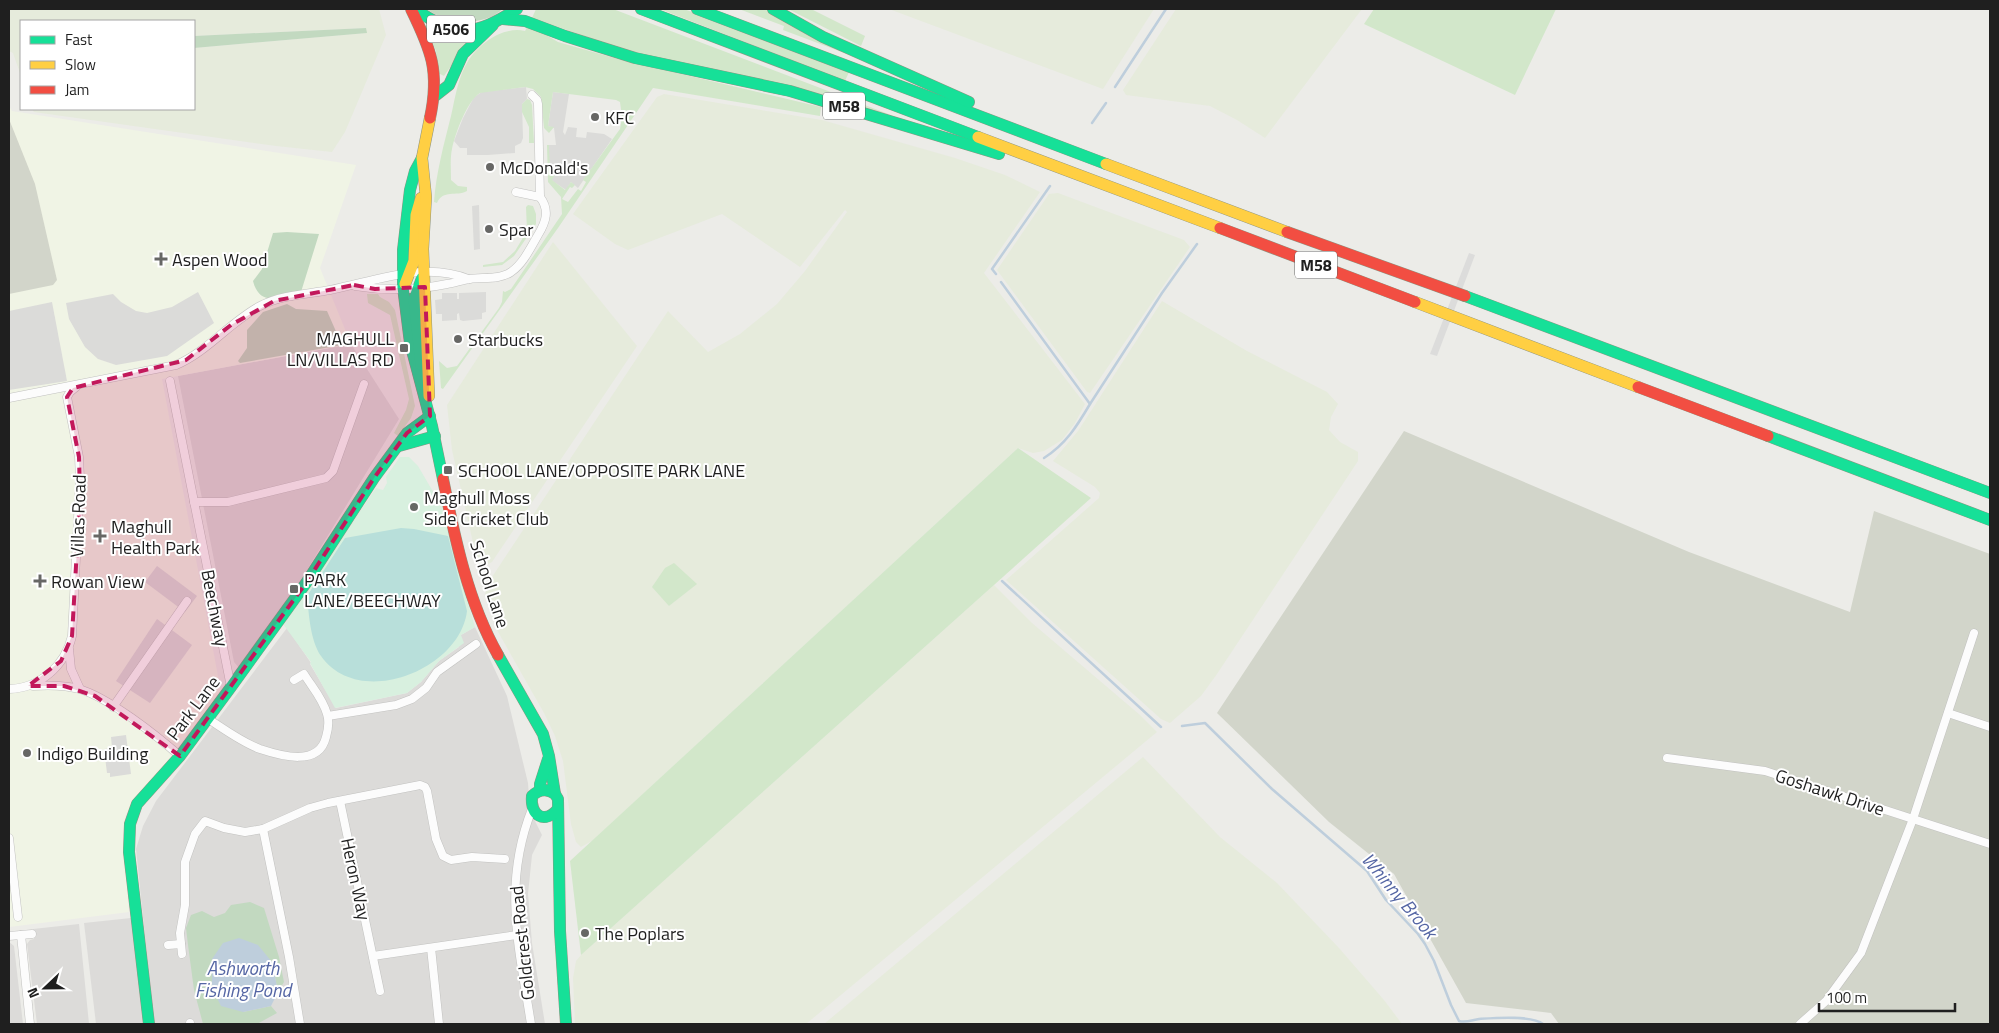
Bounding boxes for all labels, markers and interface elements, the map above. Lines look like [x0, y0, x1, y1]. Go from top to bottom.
road number: A506 [427, 15, 475, 42]
legend [20, 20, 195, 110]
text: Fast [65, 28, 93, 51]
text: Slow [65, 53, 96, 76]
text: Jam [65, 78, 89, 101]
road number: M58 [823, 92, 865, 120]
place label: KFC [605, 104, 635, 131]
marker: KFC [589, 111, 601, 123]
place label: McDonald's [500, 154, 588, 181]
marker: McDonald's [484, 161, 496, 173]
place label: Spar [499, 216, 534, 243]
marker: Spar [483, 223, 495, 235]
place label: Aspen Wood [172, 246, 267, 273]
marker: Aspen Wood [154, 252, 168, 266]
road number: M58 [1295, 252, 1337, 278]
place label: MAGHULL LN/VILLAS RD [287, 325, 394, 373]
place label: Starbucks [468, 326, 543, 353]
marker: Starbucks [452, 333, 464, 345]
marker: MAGHULL LN/VILLAS RD [398, 342, 410, 354]
place label: SCHOOL LANE/OPPOSITE PARK LANE [458, 457, 745, 484]
marker: SCHOOL LANE/OPPOSITE PARK LANE [442, 464, 454, 476]
street label: Villas Road [63, 474, 93, 558]
place label: Maghull Moss Side Cricket Club [424, 484, 549, 532]
marker: Maghull Moss Side Cricket Club [408, 501, 420, 513]
place label: Maghull Health Park [111, 513, 200, 561]
marker: Maghull Health Park [93, 529, 107, 543]
street label: School Lane [463, 537, 517, 631]
place label: PARK LANE/BEECHWAY [304, 566, 441, 614]
street label: Beechway [194, 567, 236, 649]
place label: Rowan View [51, 568, 145, 595]
marker: Rowan View [33, 574, 47, 588]
marker: PARK LANE/BEECHWAY [288, 583, 300, 595]
street label: Park Lane [160, 670, 226, 746]
place label: Indigo Building [37, 740, 148, 767]
marker: Indigo Building [21, 747, 33, 759]
street label: Goshawk Drive [1772, 762, 1888, 822]
street label: Heron Way [334, 835, 378, 923]
water label: Whinny Brook [1355, 846, 1446, 946]
street label: Goldcrest Road [503, 884, 541, 1002]
place label: The Poplars [595, 920, 685, 947]
marker: The Poplars [579, 927, 591, 939]
water label: Ashworth Fishing Pond [195, 953, 293, 1004]
north arrow [20, 963, 70, 1013]
scale bar [1819, 980, 1955, 1012]
text: N [21, 985, 44, 1001]
text: 100 m [1826, 986, 1867, 1009]

